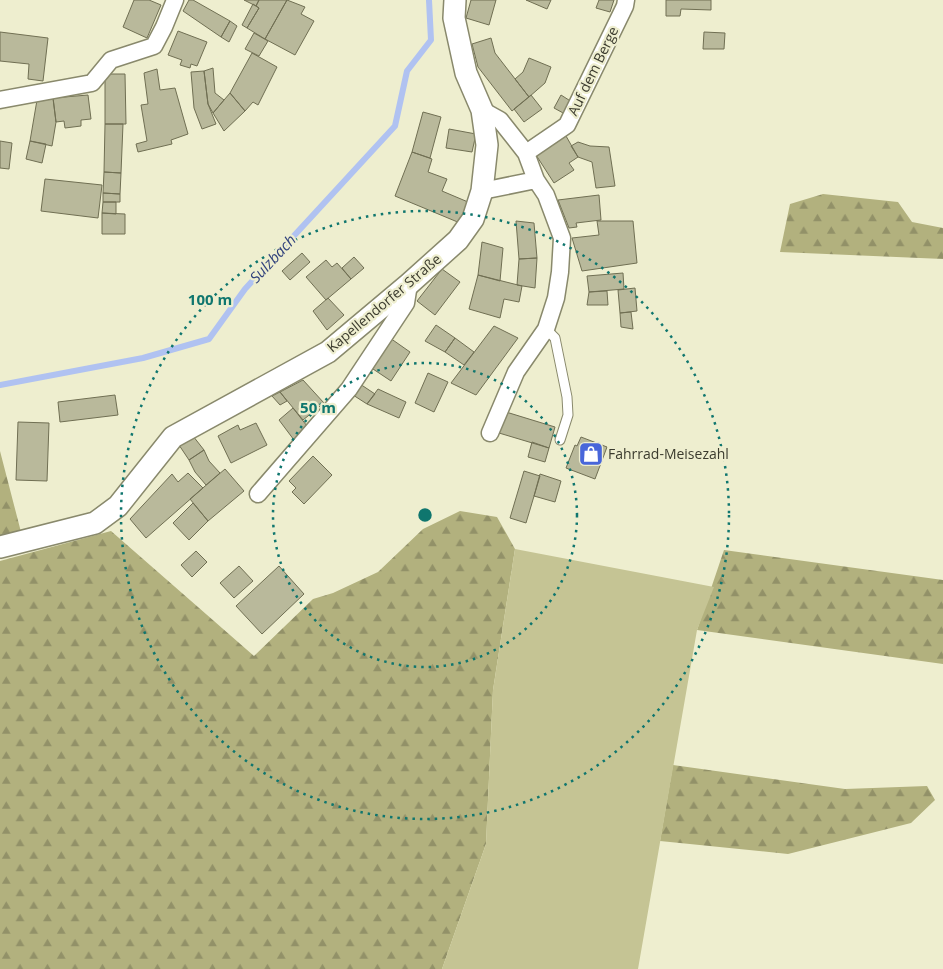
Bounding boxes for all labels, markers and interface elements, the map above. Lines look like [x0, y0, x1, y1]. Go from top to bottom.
street label: Auf dem Berge [563, 23, 622, 118]
water label: Sulzbach [245, 230, 300, 287]
street label: Kapellendorfer Straße [323, 249, 445, 356]
text: 100 m [188, 289, 232, 309]
text: 50 m [300, 397, 336, 417]
shop icon: Fahrrad-Meisezahl [578, 441, 604, 467]
place label: Fahrrad-Meisezahl [608, 444, 729, 463]
centre of rings [416, 506, 434, 524]

